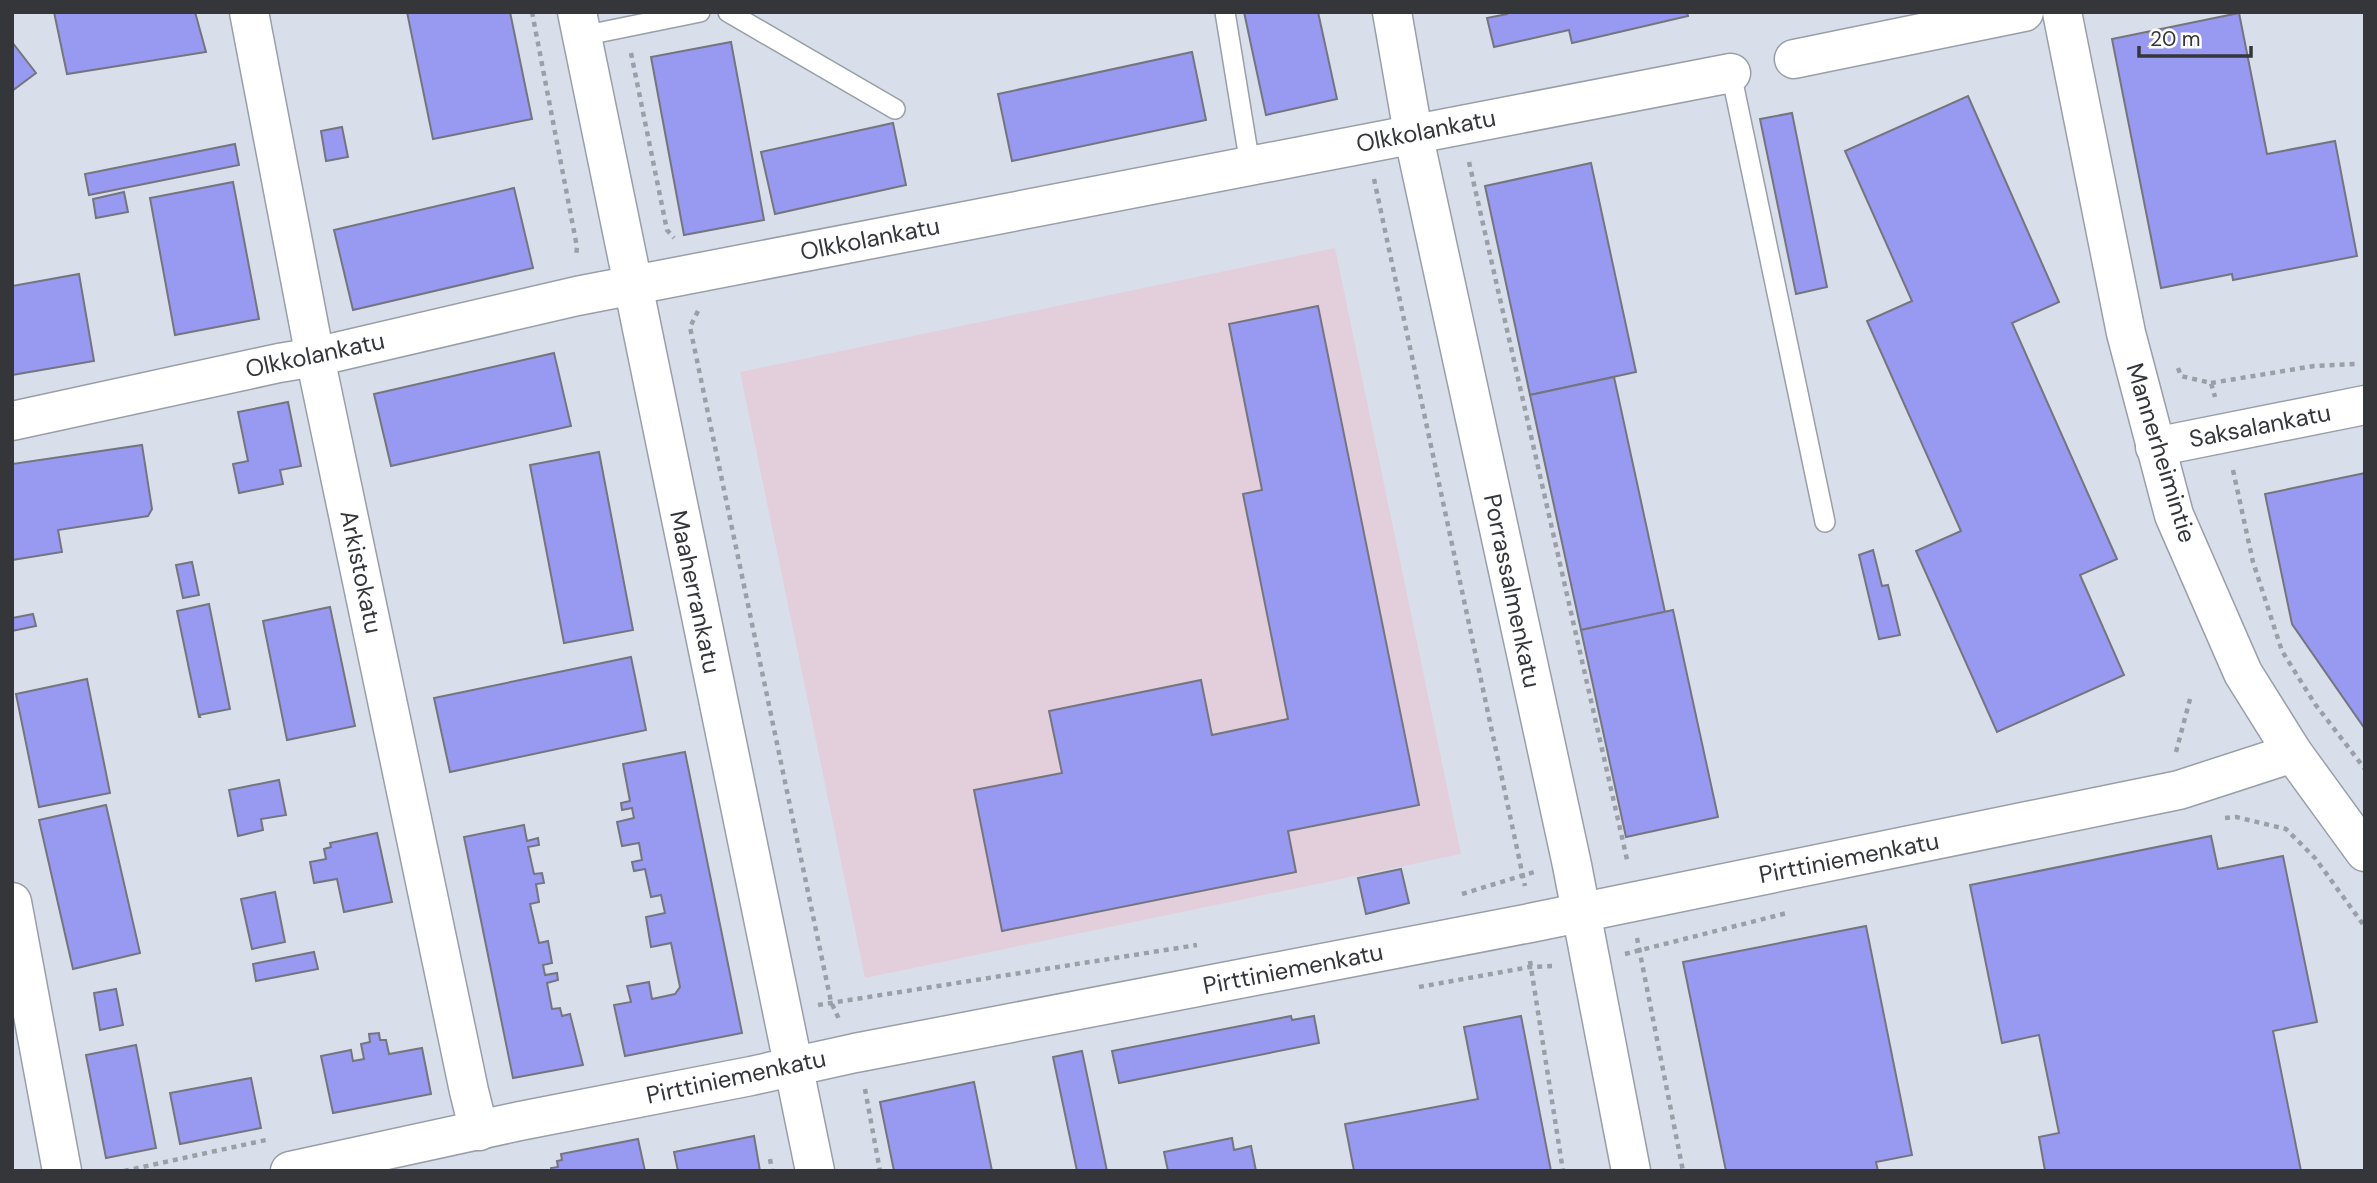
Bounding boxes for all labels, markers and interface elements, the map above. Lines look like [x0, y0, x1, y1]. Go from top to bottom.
scale bar [2139, 14, 2251, 58]
text: 20 m [2150, 25, 2201, 53]
street label: Olkkolankatu [1353, 102, 1498, 159]
street label: Olkkolankatu [797, 210, 942, 267]
street label: Olkkolankatu [242, 325, 387, 384]
street label: Mannerheimintie [2119, 359, 2204, 546]
street label: Saksalankatu [2186, 397, 2333, 454]
street label: Porrassalmenkatu [1477, 491, 1548, 691]
street label: Arkistokatu [333, 507, 390, 636]
street label: Maaherrankatu [663, 507, 728, 676]
street label: Pirttiniemenkatu [1756, 825, 1942, 890]
street label: Pirttiniemenkatu [1200, 936, 1386, 1001]
street label: Pirttiniemenkatu [643, 1042, 829, 1111]

